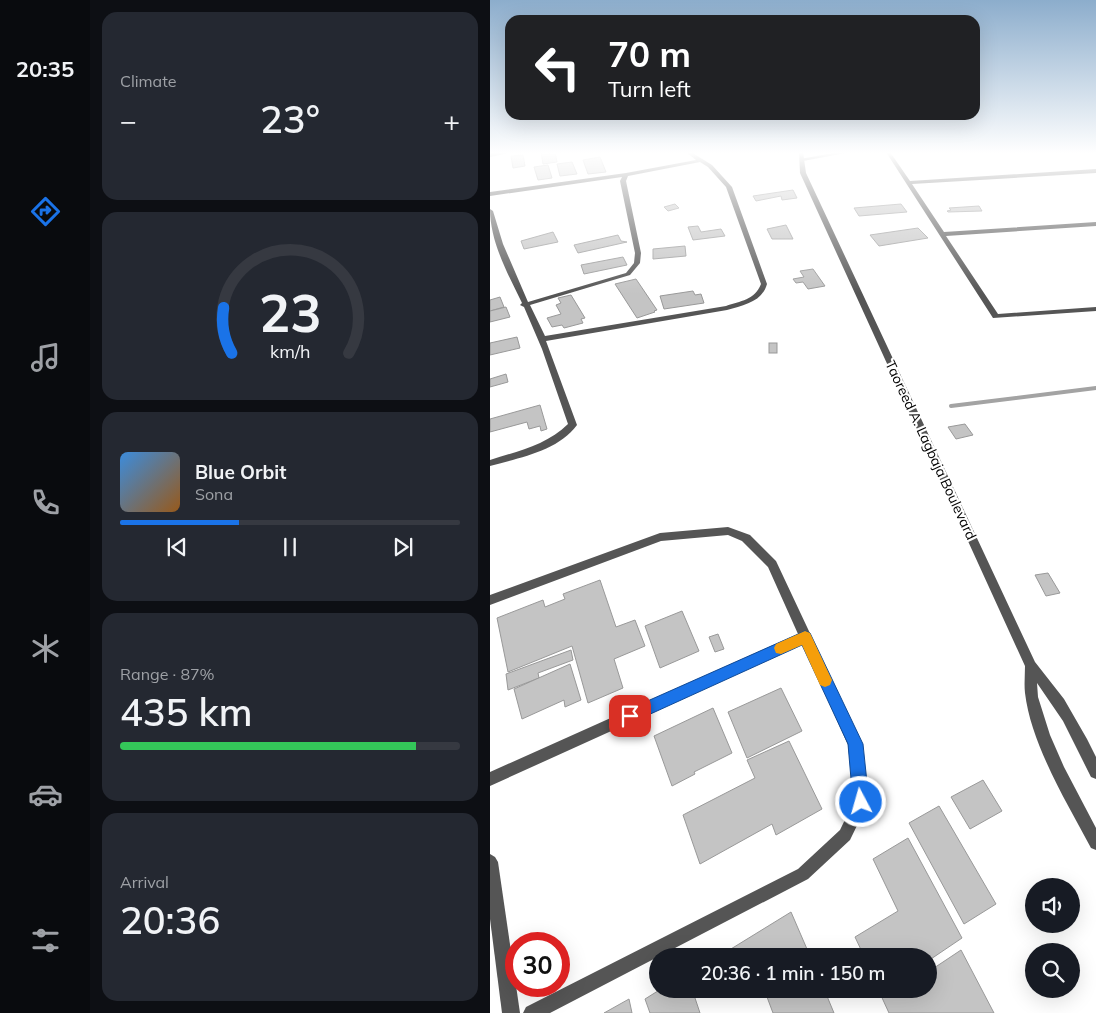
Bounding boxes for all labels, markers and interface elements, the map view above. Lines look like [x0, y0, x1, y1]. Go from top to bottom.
text: 70 m [608, 32, 691, 76]
icon: left [525, 35, 590, 100]
text: 20:35 [16, 55, 74, 83]
text: Climate [120, 71, 176, 91]
text: Turn left [608, 75, 691, 103]
text: 23° [260, 95, 320, 143]
text: − [120, 103, 137, 138]
text: + [443, 103, 460, 138]
icon: directions [28, 194, 63, 229]
text: 23 [259, 280, 321, 345]
icon: music [28, 340, 63, 375]
text: km/h [270, 340, 310, 362]
street label: Taoreed A. Lagbaja Boulevard [881, 358, 981, 542]
text: Blue Orbit [195, 460, 286, 484]
text: Sona [195, 484, 233, 504]
icon: phone [28, 485, 63, 520]
icon: previous [163, 533, 191, 561]
icon: pause [276, 533, 304, 561]
icon: next [389, 533, 417, 561]
icon: climate [28, 631, 63, 666]
text: Range · 87% [120, 664, 215, 684]
text: 435 km [120, 688, 253, 736]
pin [609, 695, 651, 737]
icon: arrive [616, 702, 644, 730]
position arrow [834, 775, 886, 827]
icon: car [28, 777, 63, 812]
text: Arrival [120, 872, 169, 892]
map controls [1025, 878, 1080, 998]
button: sound [1025, 878, 1080, 933]
text: 20:36 [120, 896, 220, 944]
icon: filters [28, 923, 63, 958]
speed limit sign: 30 [505, 932, 570, 997]
button: search [1025, 943, 1080, 998]
text: 20:36 · 1 min · 150 m [700, 961, 886, 985]

